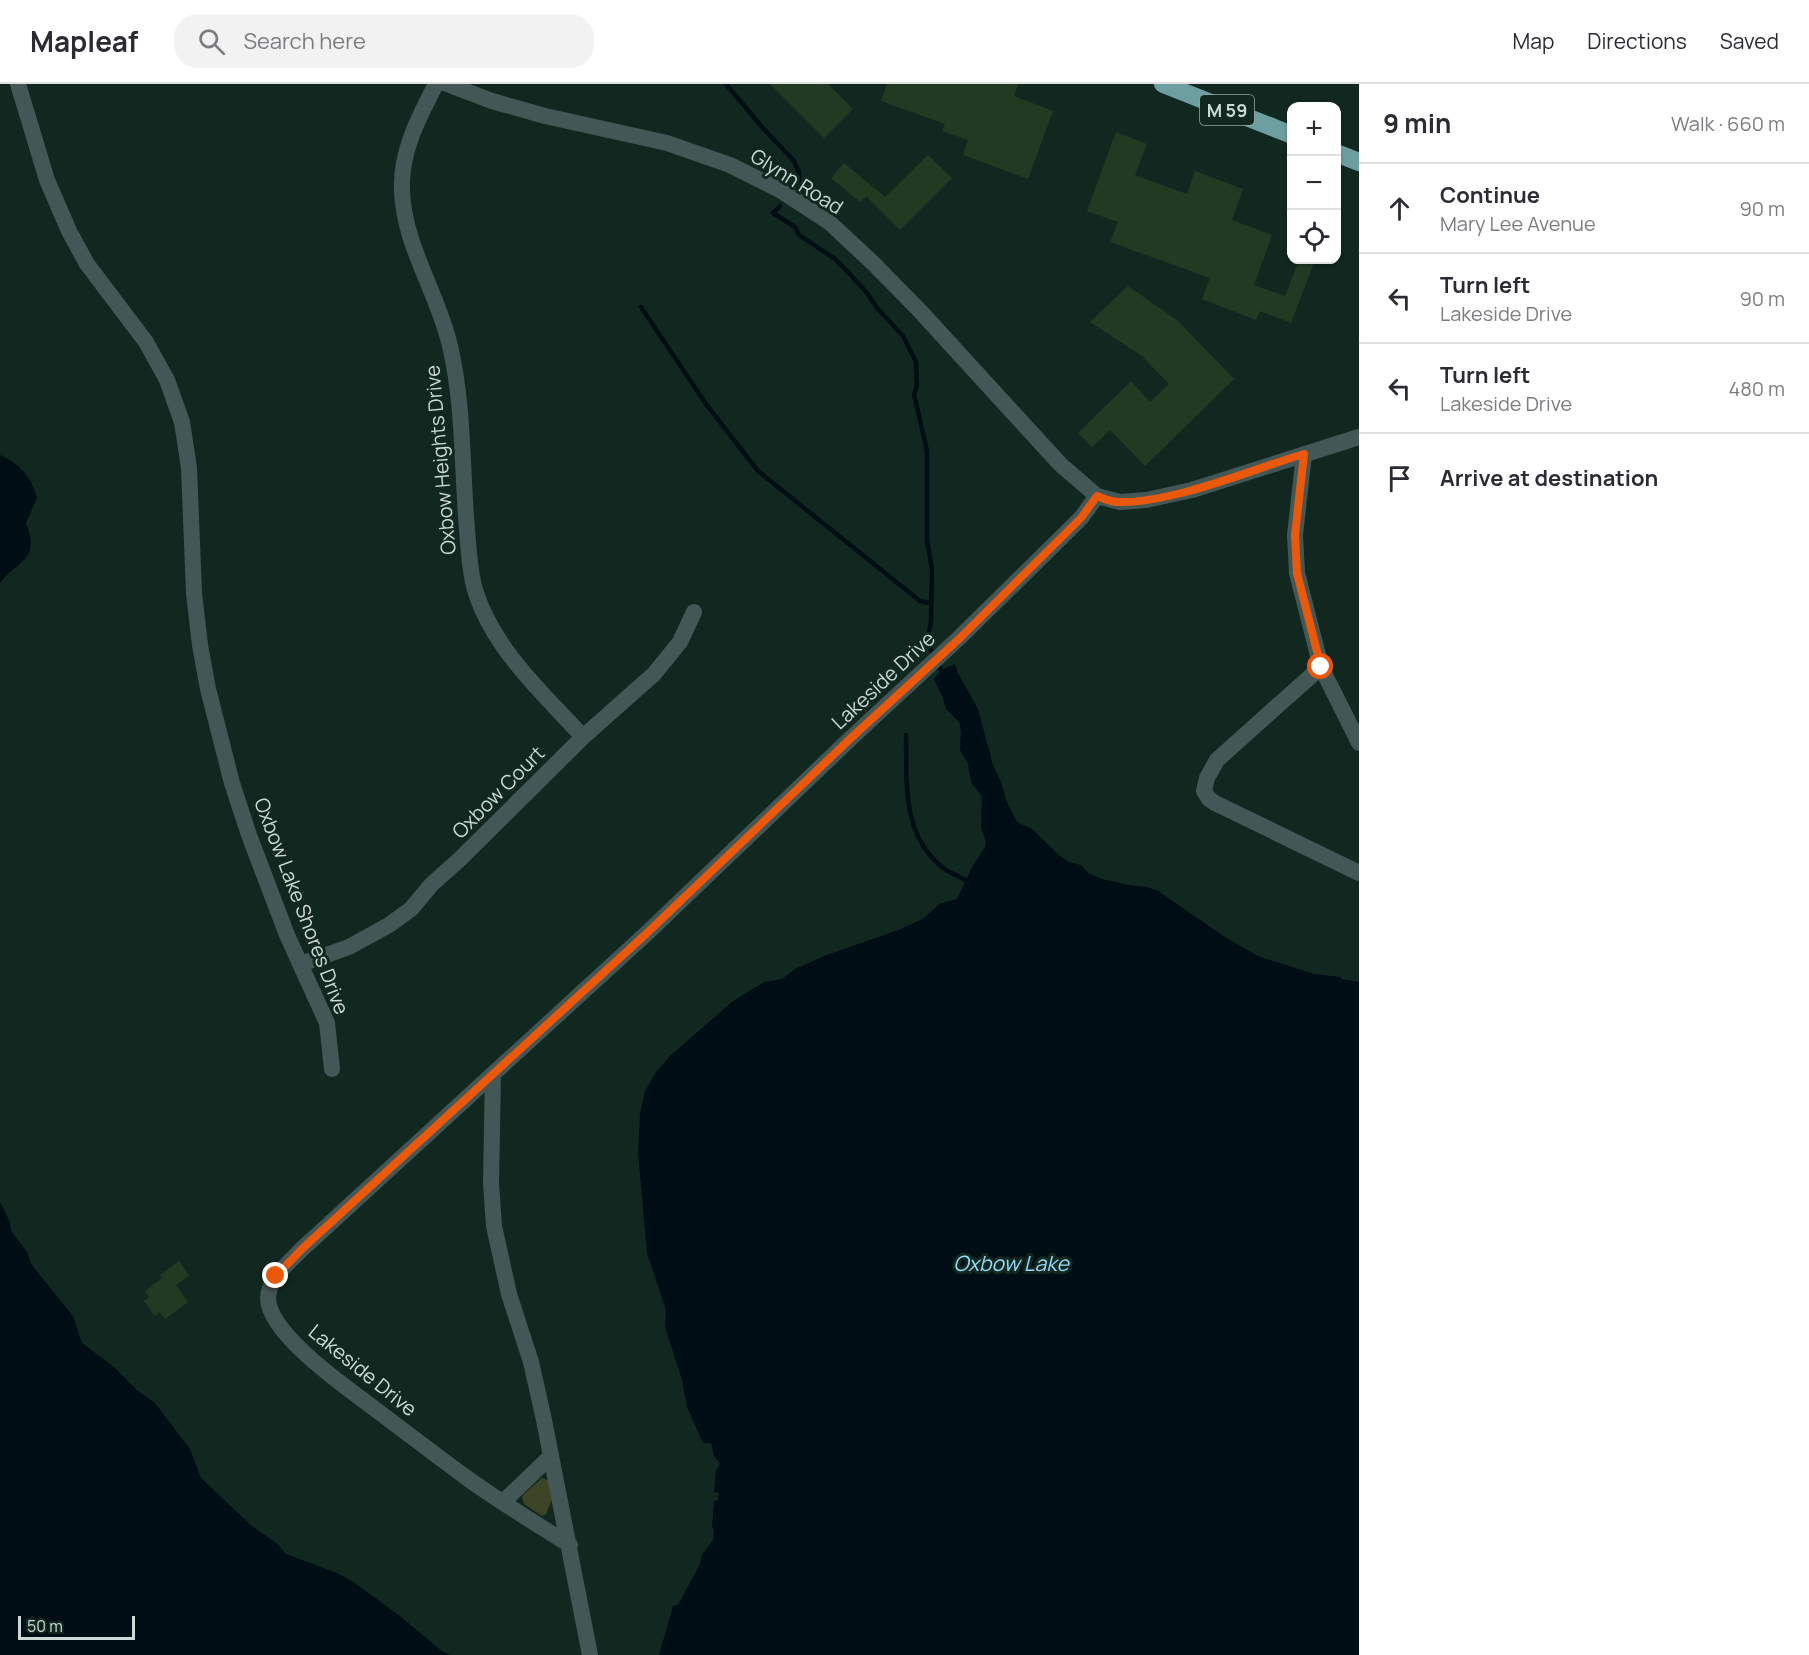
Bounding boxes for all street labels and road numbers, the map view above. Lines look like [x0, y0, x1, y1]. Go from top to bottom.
road number: M 59 [1200, 95, 1254, 125]
street label: Glynn Road [746, 142, 848, 220]
street label: Oxbow Heights Drive [418, 364, 462, 556]
street label: Lakeside Drive [825, 625, 941, 735]
street label: Oxbow Court [446, 740, 550, 844]
street label: Oxbow Lake Shores Drive [248, 794, 356, 1018]
street label: Lakeside Drive [303, 1318, 423, 1422]

